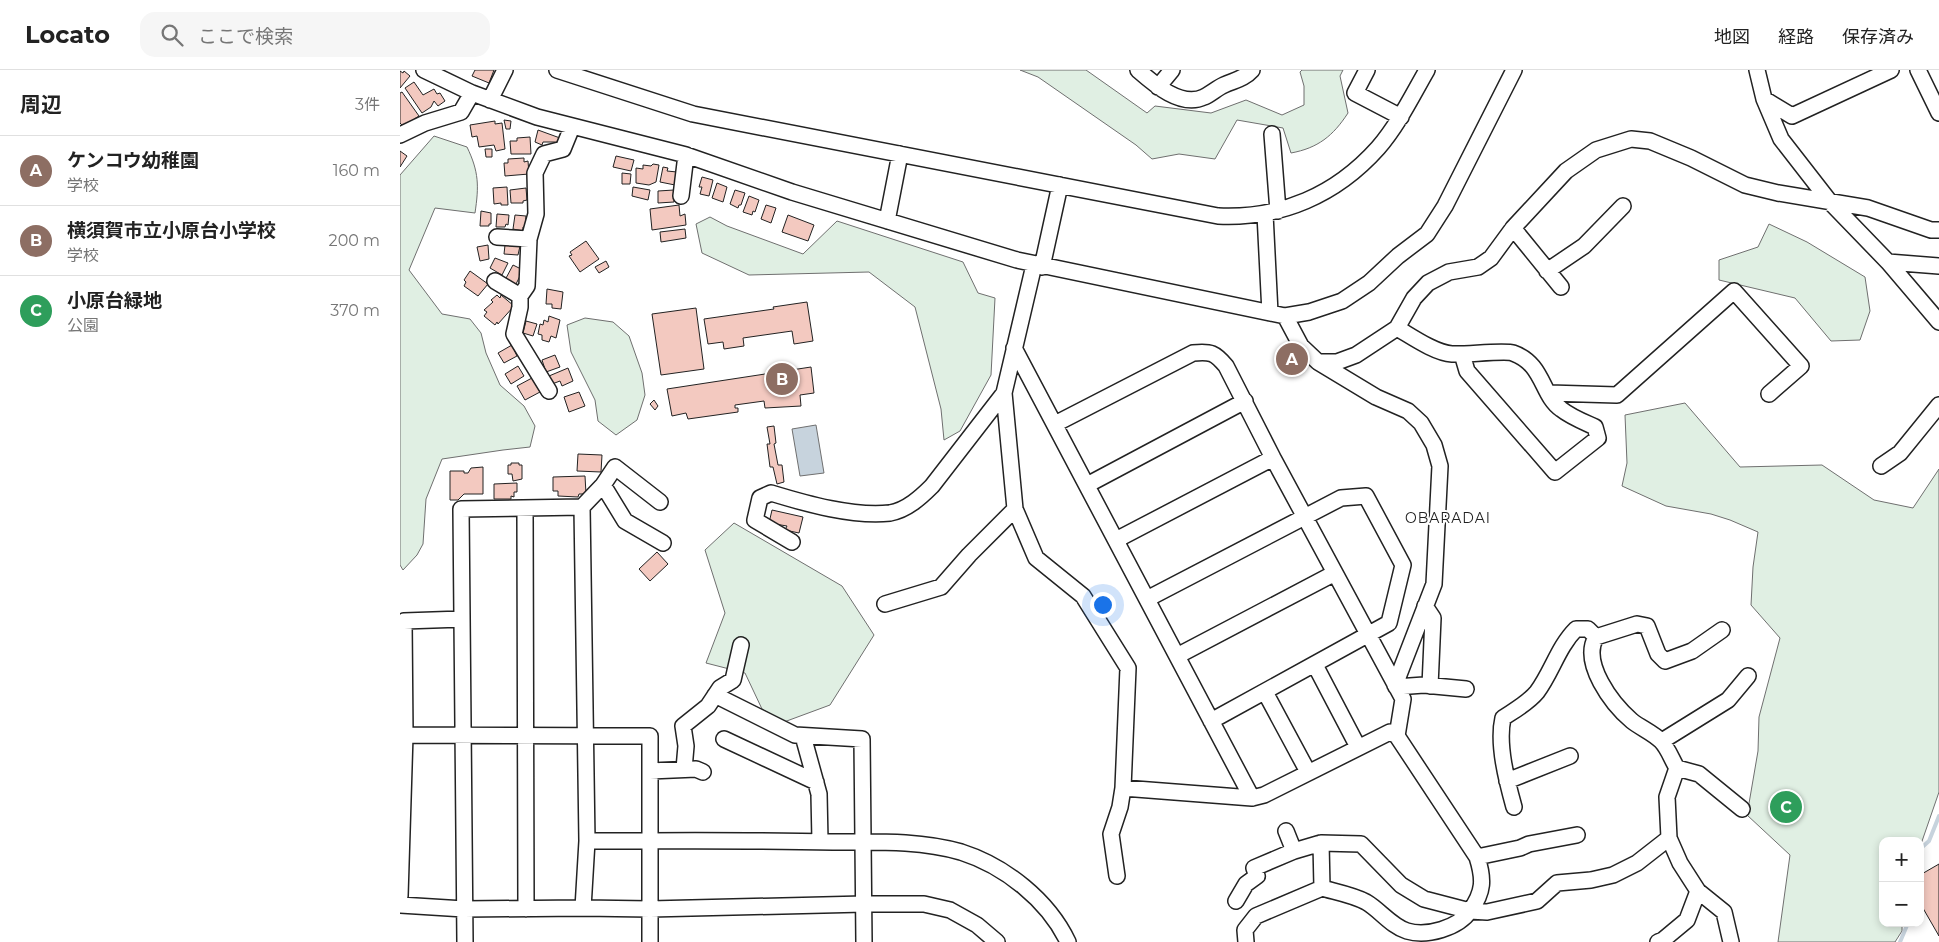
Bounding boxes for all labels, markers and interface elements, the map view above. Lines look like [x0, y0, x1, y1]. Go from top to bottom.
search box [140, 12, 490, 57]
text: Locato [25, 20, 110, 49]
icon: search [158, 21, 186, 49]
text: ここで検索 [198, 25, 293, 48]
text: 地図 [1714, 26, 1750, 48]
text: 経路 [1778, 26, 1814, 48]
text: 保存済み [1842, 26, 1914, 48]
text: 周辺 [20, 92, 62, 117]
text: 3件 [355, 95, 380, 114]
text: ケンコウ幼稚園 [67, 149, 199, 172]
text: A [30, 161, 42, 180]
text: 160 m [333, 161, 380, 180]
text: 学校 [67, 176, 99, 195]
text: 横須賀市立小原台小学校 [67, 219, 276, 242]
text: B [30, 231, 42, 250]
text: 200 m [329, 231, 380, 250]
text: 学校 [67, 246, 99, 265]
text: 小原台緑地 [67, 289, 162, 312]
text: C [30, 301, 42, 320]
text: 370 m [330, 301, 380, 320]
text: 公園 [67, 316, 99, 335]
pin: A [1276, 340, 1308, 378]
pin: B [766, 360, 798, 398]
district label: OBARADAI [1405, 509, 1491, 527]
your location [1090, 592, 1116, 618]
pin: C [1770, 788, 1802, 826]
map controls [1879, 837, 1924, 927]
button: + [1879, 837, 1924, 882]
button: − [1879, 882, 1924, 927]

